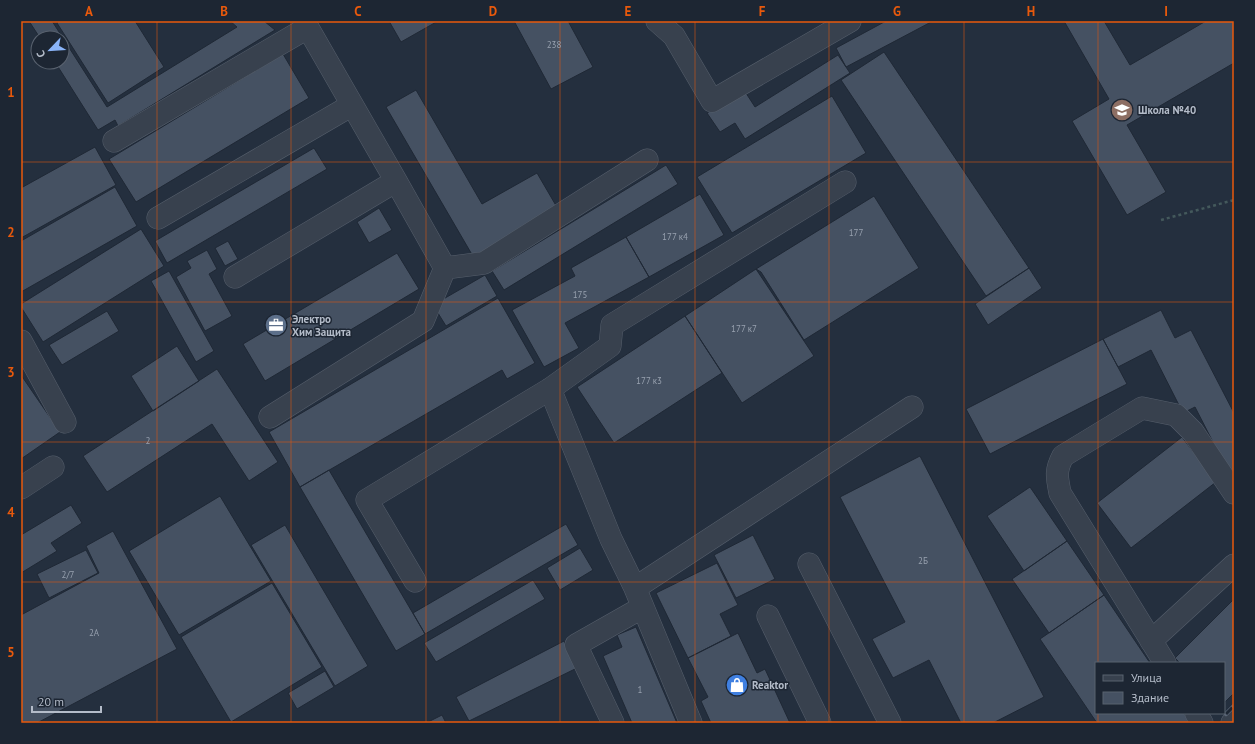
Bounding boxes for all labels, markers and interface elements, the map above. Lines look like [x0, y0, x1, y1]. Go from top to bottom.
text: A [85, 3, 93, 20]
text: B [220, 3, 228, 20]
text: C [354, 3, 362, 20]
text: D [489, 3, 497, 20]
text: E [625, 3, 632, 20]
text: F [759, 3, 766, 20]
text: G [893, 3, 901, 20]
text: H [1027, 3, 1035, 20]
text: I [1164, 3, 1168, 20]
north arrow [30, 30, 70, 70]
house number: 238 [547, 39, 561, 50]
text: С [33, 48, 49, 60]
text: 1 [7, 84, 15, 101]
school or university icon: Школа №40 [1109, 97, 1135, 123]
place label: Школа №40 [1138, 103, 1196, 117]
text: 2 [7, 224, 15, 241]
house number: 177 [849, 227, 863, 238]
house number: 177 к4 [662, 231, 688, 242]
house number: 175 [573, 289, 587, 300]
office icon: Электро Хим Защита [263, 312, 289, 338]
place label: Электро Хим Защита [292, 312, 351, 339]
house number: 177 к7 [731, 323, 757, 334]
text: 3 [7, 364, 15, 381]
house number: 177 к3 [636, 375, 662, 386]
house number: 2 [146, 435, 151, 446]
text: 4 [7, 504, 15, 521]
house number: 2Б [918, 555, 928, 566]
house number: 2/7 [62, 569, 75, 580]
house number: 2А [89, 627, 100, 638]
text: 5 [7, 644, 15, 661]
legend [1095, 662, 1225, 714]
text: Улица [1131, 670, 1162, 685]
shop icon: Reaktor [724, 672, 750, 698]
place label: Reaktor [752, 678, 788, 692]
house number: 1 [638, 684, 643, 695]
scale bar [32, 688, 101, 714]
text: Здание [1131, 690, 1169, 705]
text: 20 m [38, 694, 64, 709]

